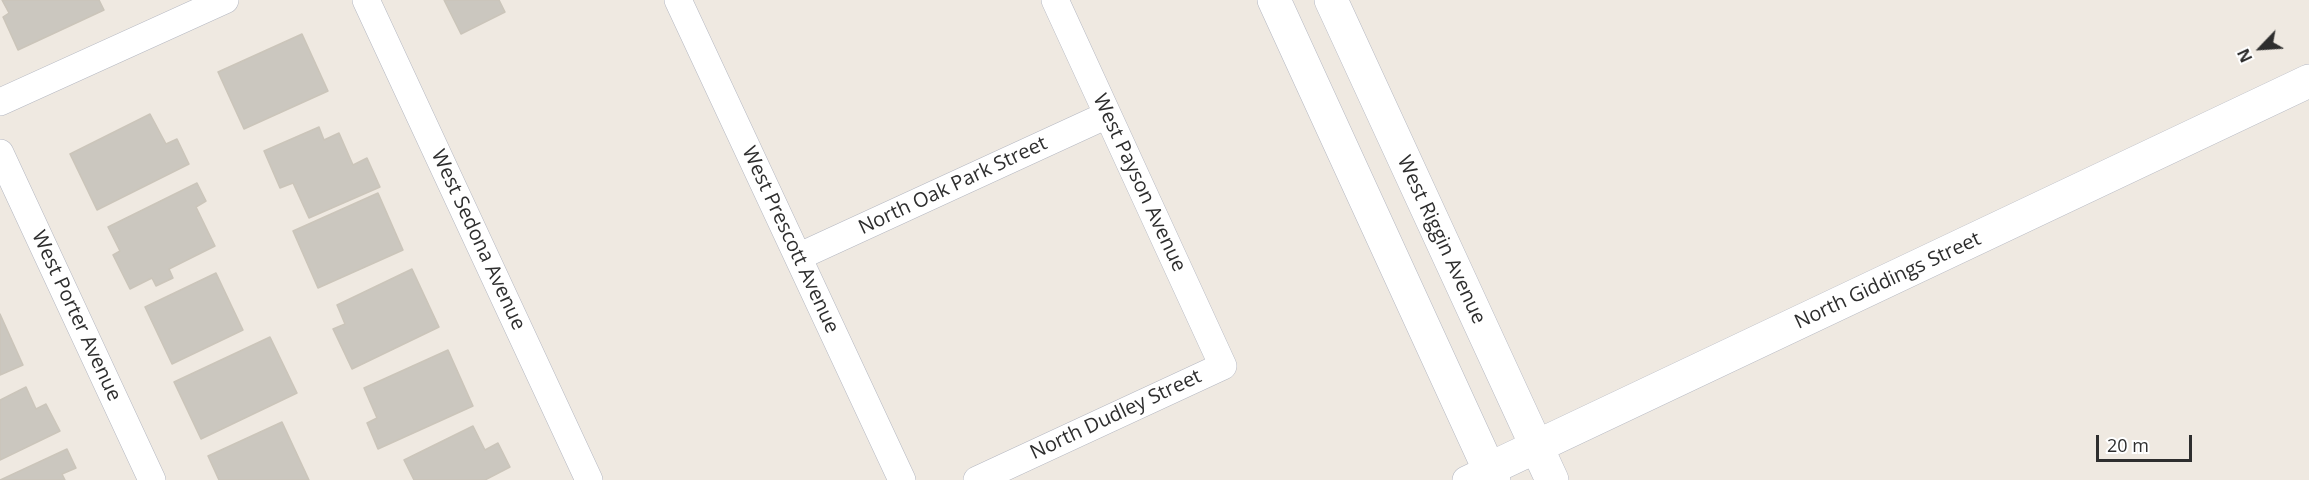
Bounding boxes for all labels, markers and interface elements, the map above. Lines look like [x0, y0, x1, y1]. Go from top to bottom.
north arrow [2231, 18, 2291, 78]
text: N [2232, 45, 2257, 66]
street label: West Payson Avenue [1087, 90, 1191, 276]
street label: North Oak Park Street [855, 132, 1051, 240]
street label: West Prescott Avenue [736, 143, 844, 337]
street label: West Sedona Avenue [426, 146, 530, 334]
street label: West Riggin Avenue [1391, 152, 1491, 328]
street label: West Porter Avenue [26, 227, 126, 405]
street label: North Giddings Street [1791, 227, 1985, 335]
street label: North Dudley Street [1027, 365, 1205, 465]
scale bar [2099, 423, 2195, 461]
text: 20 m [2107, 433, 2149, 457]

